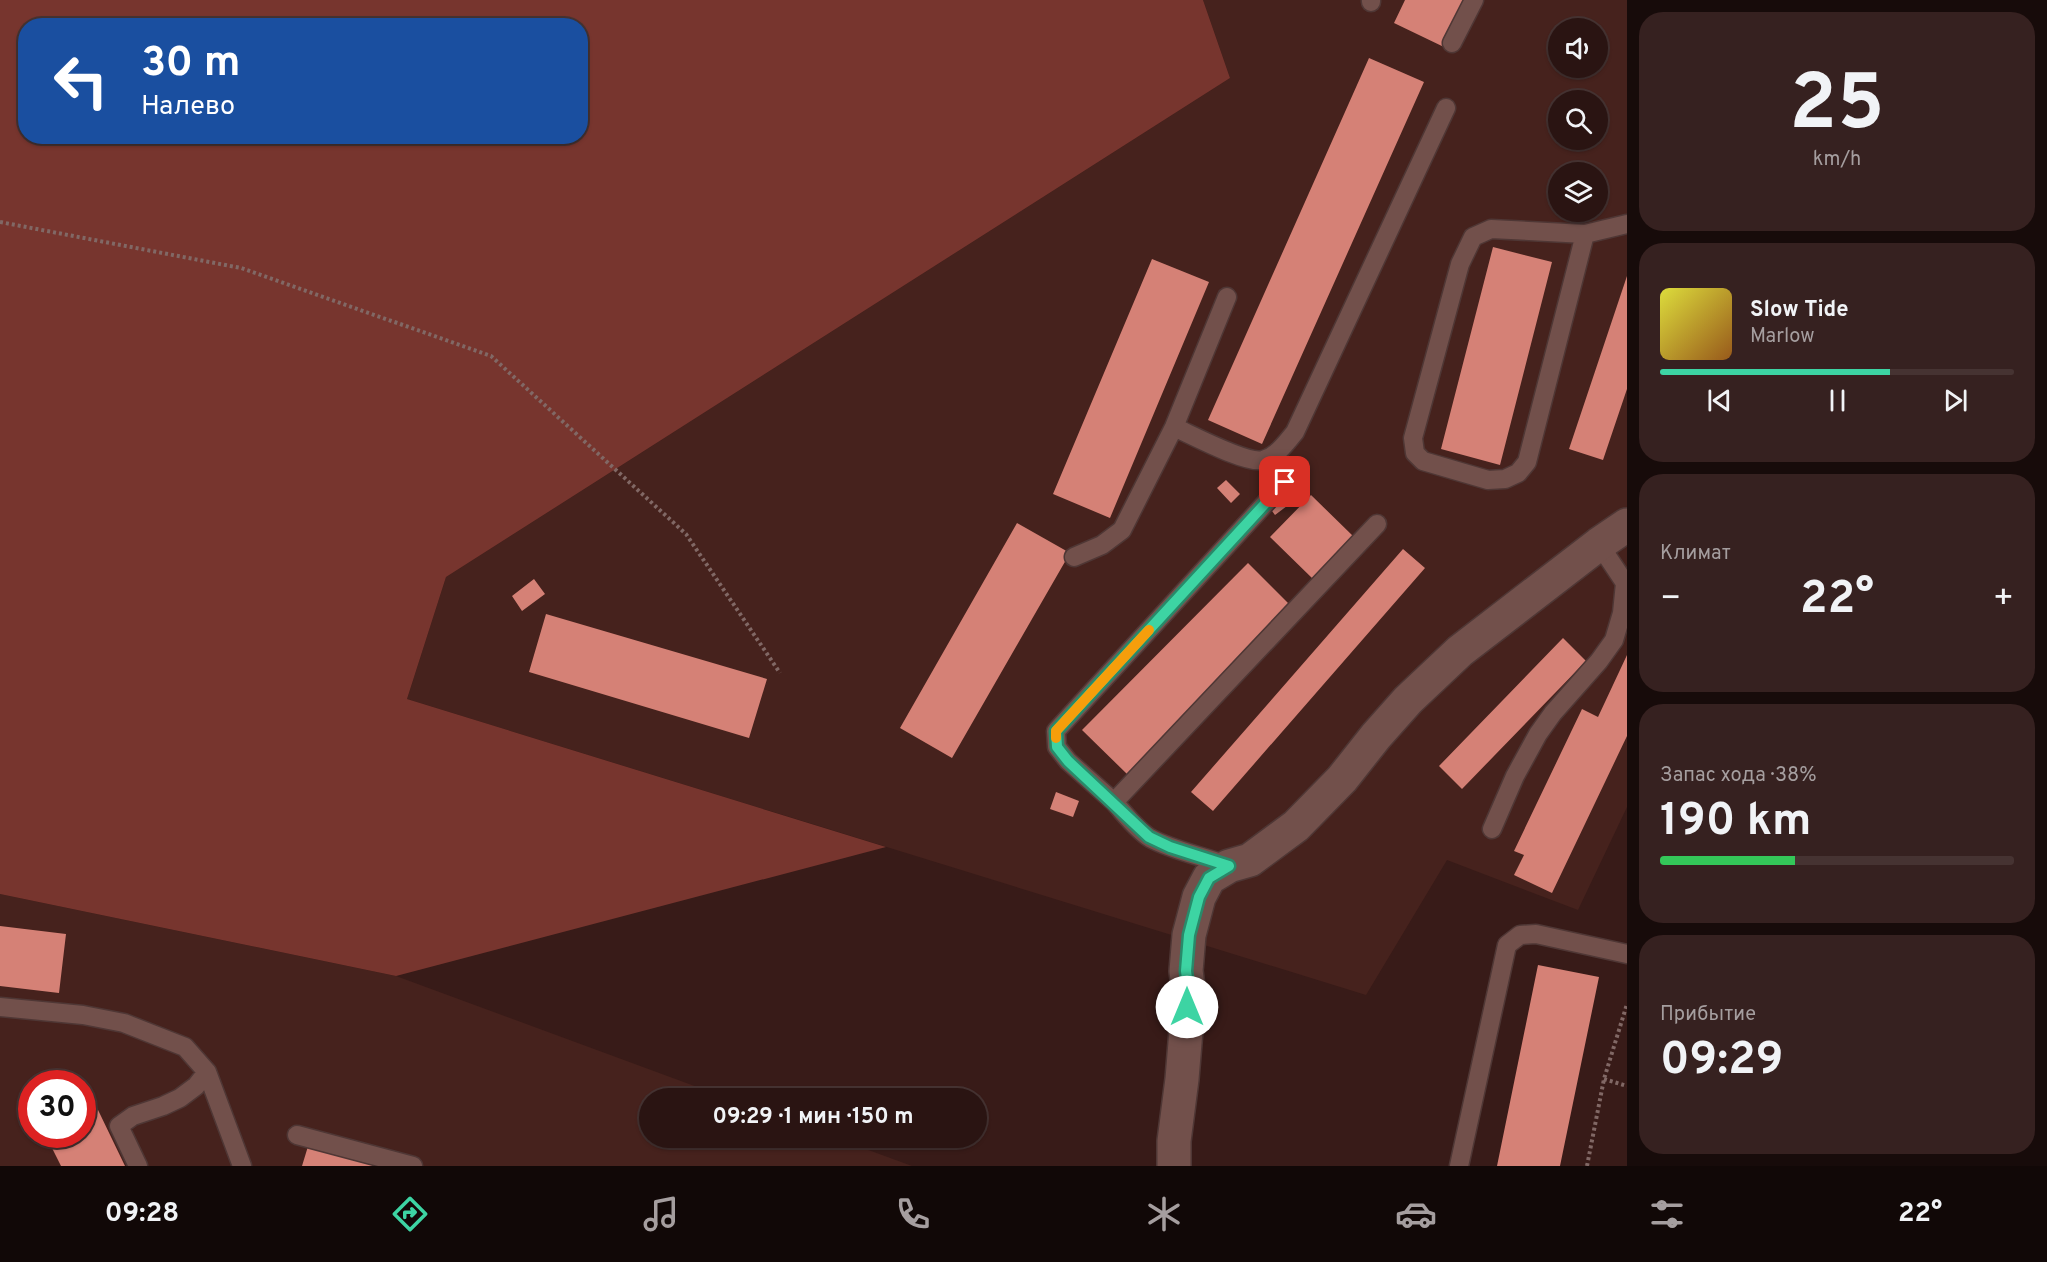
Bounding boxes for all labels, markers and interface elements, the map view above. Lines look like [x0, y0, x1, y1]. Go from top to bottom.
map controls [1548, 18, 1608, 222]
button: sound [1548, 18, 1608, 78]
text: 30 m [141, 38, 240, 91]
icon: left [42, 42, 120, 120]
text: 25 [1789, 58, 1885, 157]
text: Налево [141, 90, 235, 124]
button: search [1548, 90, 1608, 150]
text: km/h [1813, 147, 1861, 173]
button: layers [1548, 162, 1608, 222]
text: Slow Tide [1750, 297, 1849, 324]
text: Marlow [1750, 324, 1814, 350]
icon: previous [1703, 384, 1736, 417]
icon: pause [1821, 384, 1854, 417]
icon: next [1939, 384, 1972, 417]
pin [1259, 456, 1310, 507]
icon: arrive [1268, 465, 1301, 498]
text: Климат [1660, 541, 1731, 567]
text: 22° [1800, 572, 1874, 629]
text: − [1660, 579, 1681, 621]
text: + [1993, 579, 2014, 621]
text: Запас хода · 38% [1660, 763, 1817, 789]
text: 190 km [1660, 794, 1811, 851]
position arrow [1155, 975, 1219, 1039]
text: Прибытие [1660, 1002, 1756, 1028]
text: 09:29 [1660, 1033, 1783, 1090]
speed limit sign: 30 [18, 1070, 96, 1148]
text: 09:29 · 1 мин · 150 m [713, 1104, 913, 1131]
icon: directions [389, 1193, 431, 1235]
icon: music [640, 1193, 682, 1235]
icon: phone [892, 1193, 934, 1235]
icon: climate [1143, 1193, 1185, 1235]
icon: car [1395, 1193, 1437, 1235]
icon: filters [1646, 1193, 1688, 1235]
text: 09:28 [105, 1197, 179, 1231]
text: 22° [1898, 1197, 1942, 1231]

